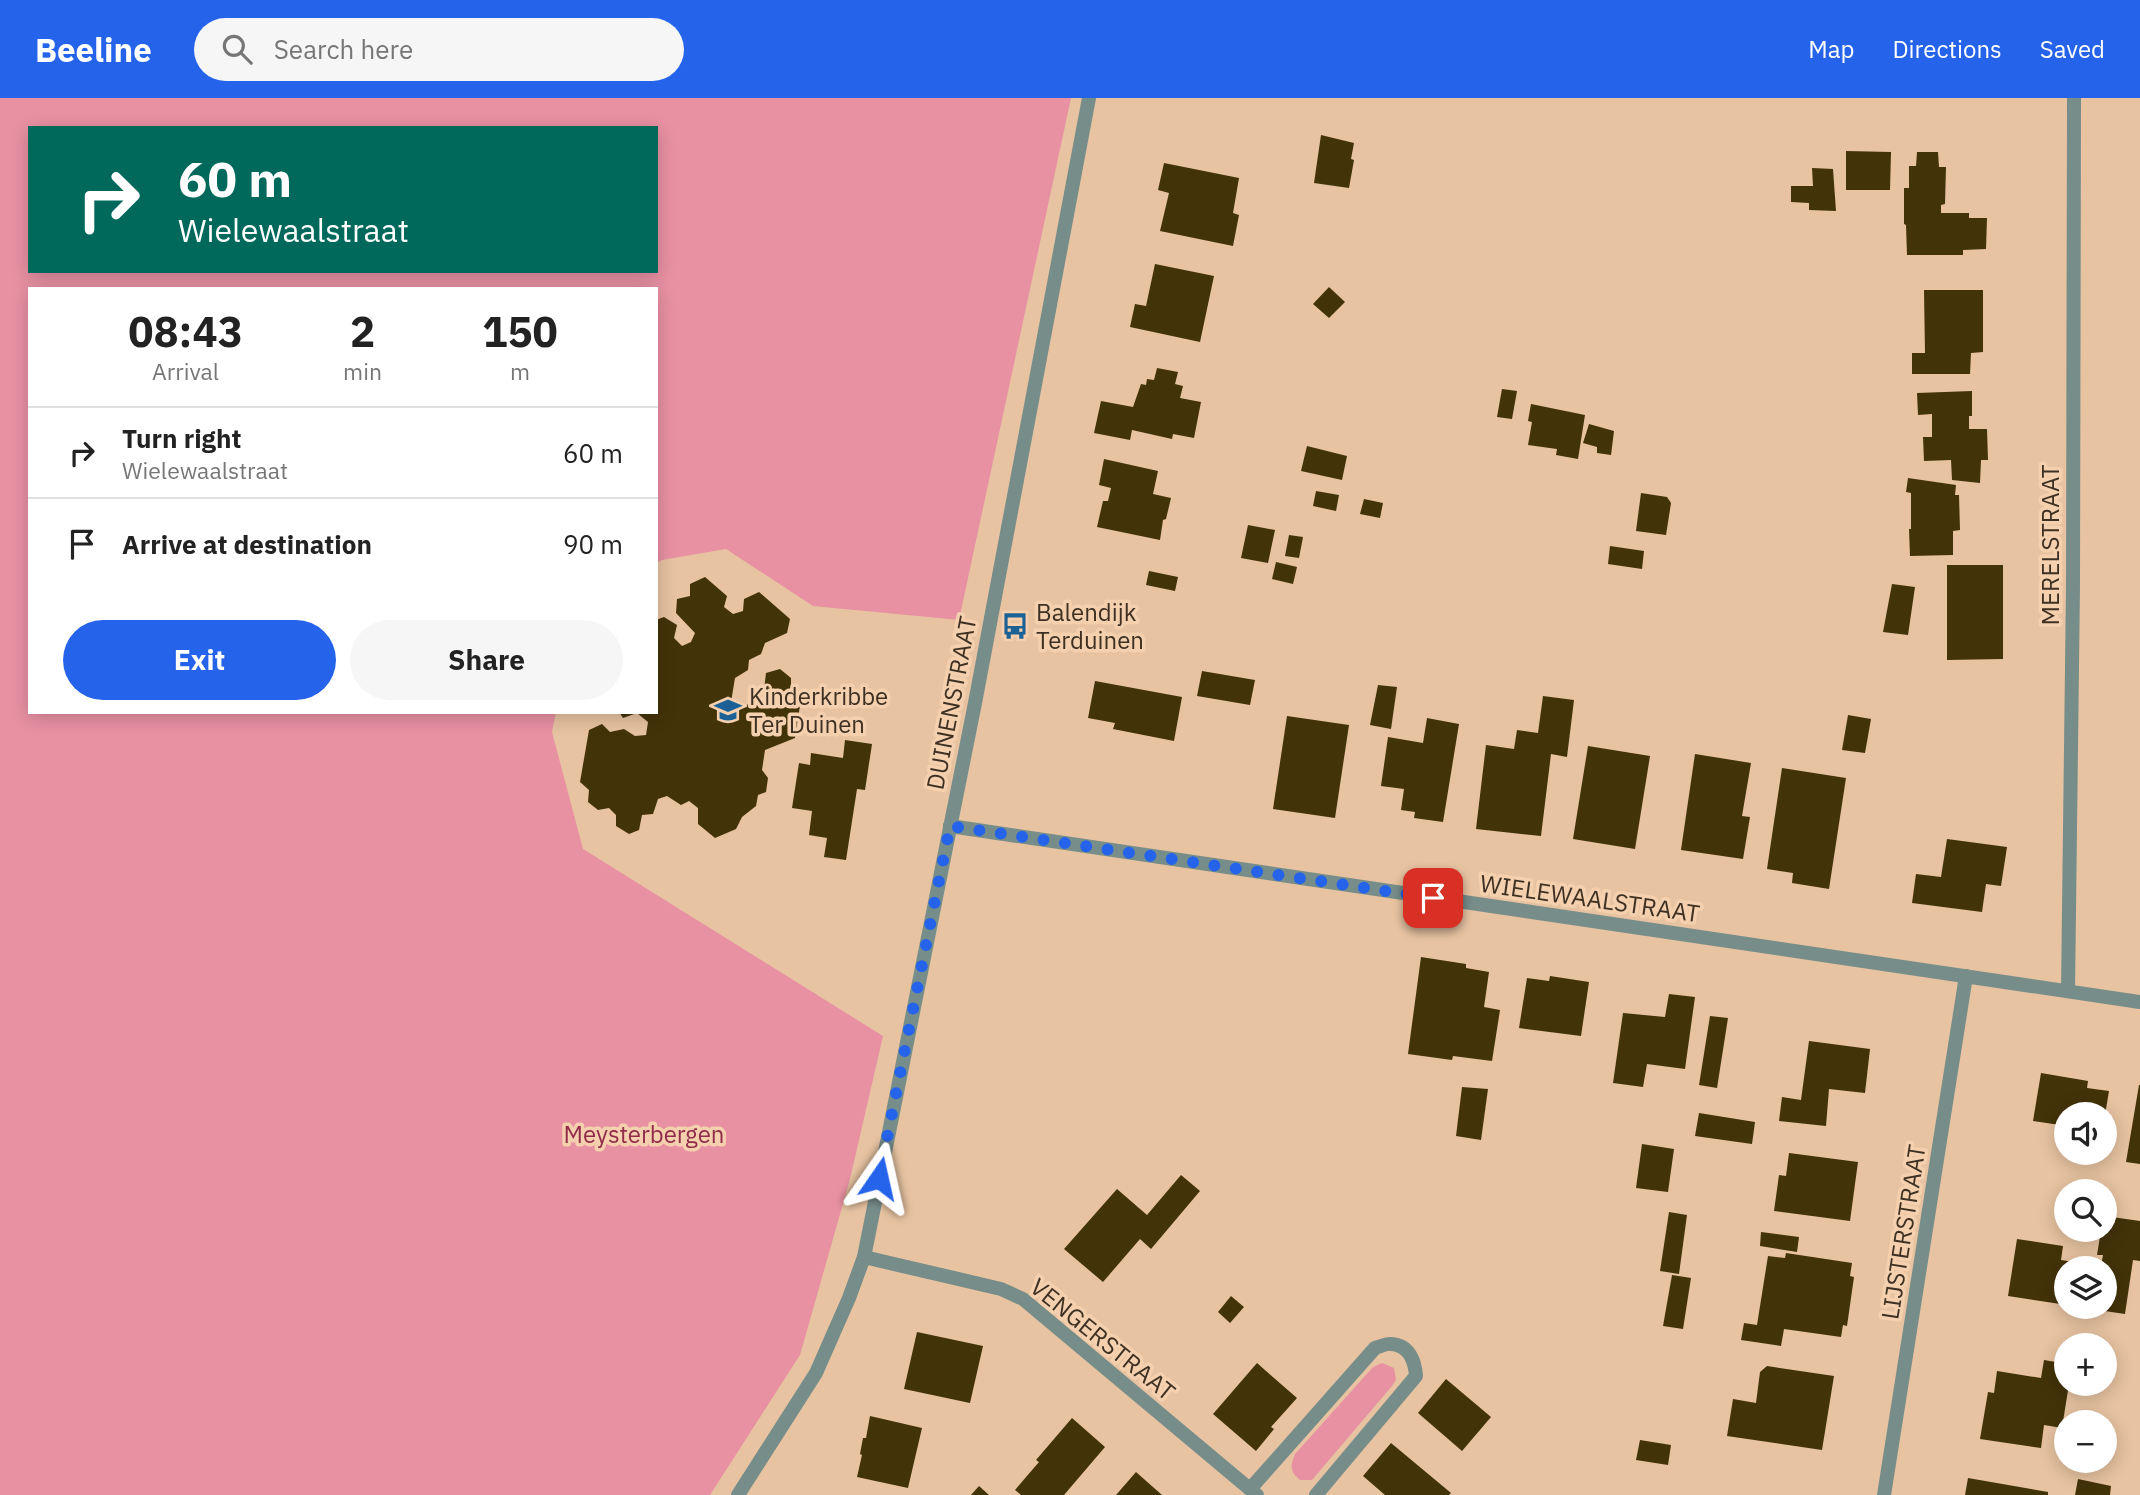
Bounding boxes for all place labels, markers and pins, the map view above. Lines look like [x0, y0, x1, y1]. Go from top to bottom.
place label: Balendijk Terduinen [1036, 596, 1144, 656]
bus stop icon: Balendijk Terduinen [1000, 611, 1030, 641]
place label: Kinderkribbe Ter Duinen [749, 680, 888, 740]
school or university icon: Kinderkribbe Ter Duinen [713, 695, 743, 725]
pin [1403, 868, 1463, 928]

